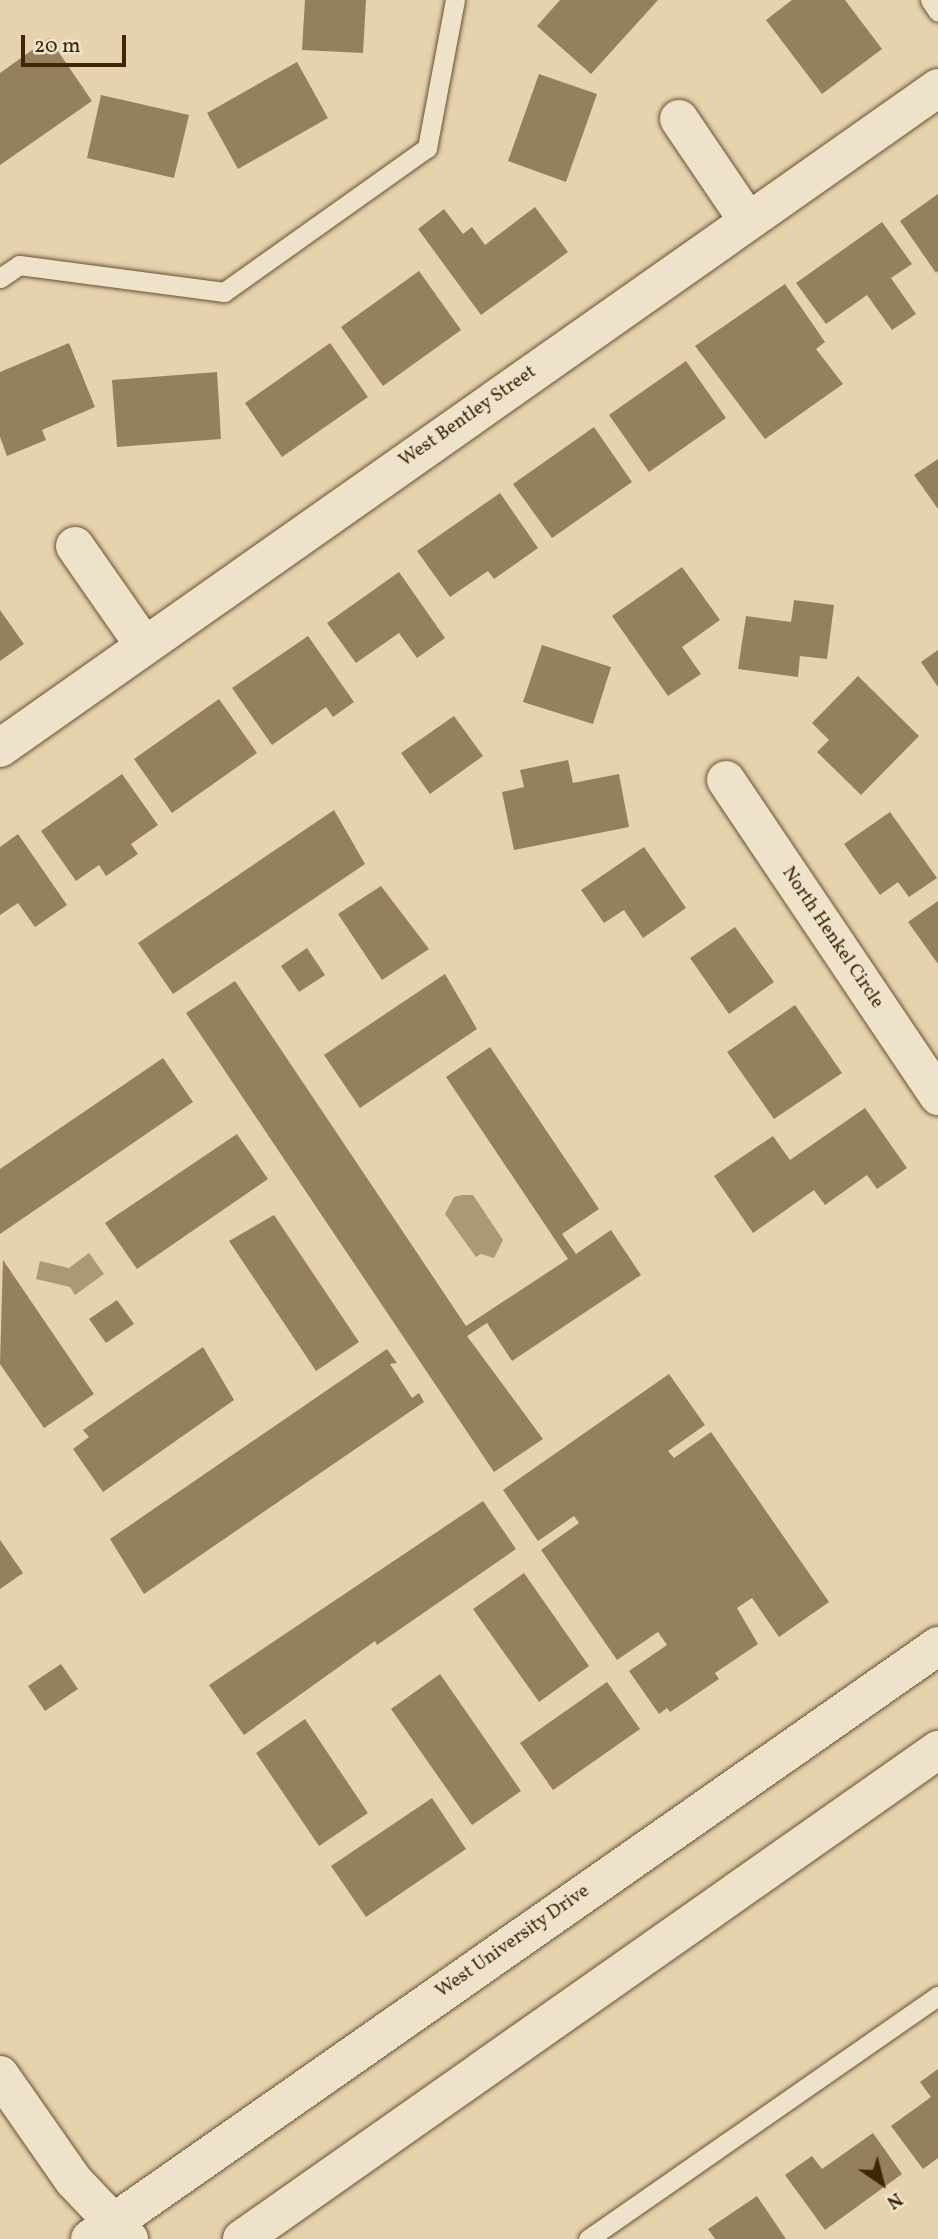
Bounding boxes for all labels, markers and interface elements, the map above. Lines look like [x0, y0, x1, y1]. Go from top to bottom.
scale bar [24, 21, 130, 65]
text: 20 m [34, 32, 80, 61]
street label: West Bentley Street [395, 361, 541, 473]
street label: North Henkel Circle [776, 863, 888, 1013]
street label: West University Drive [432, 1880, 594, 2004]
north arrow [847, 2148, 917, 2218]
text: N [881, 2186, 907, 2215]

